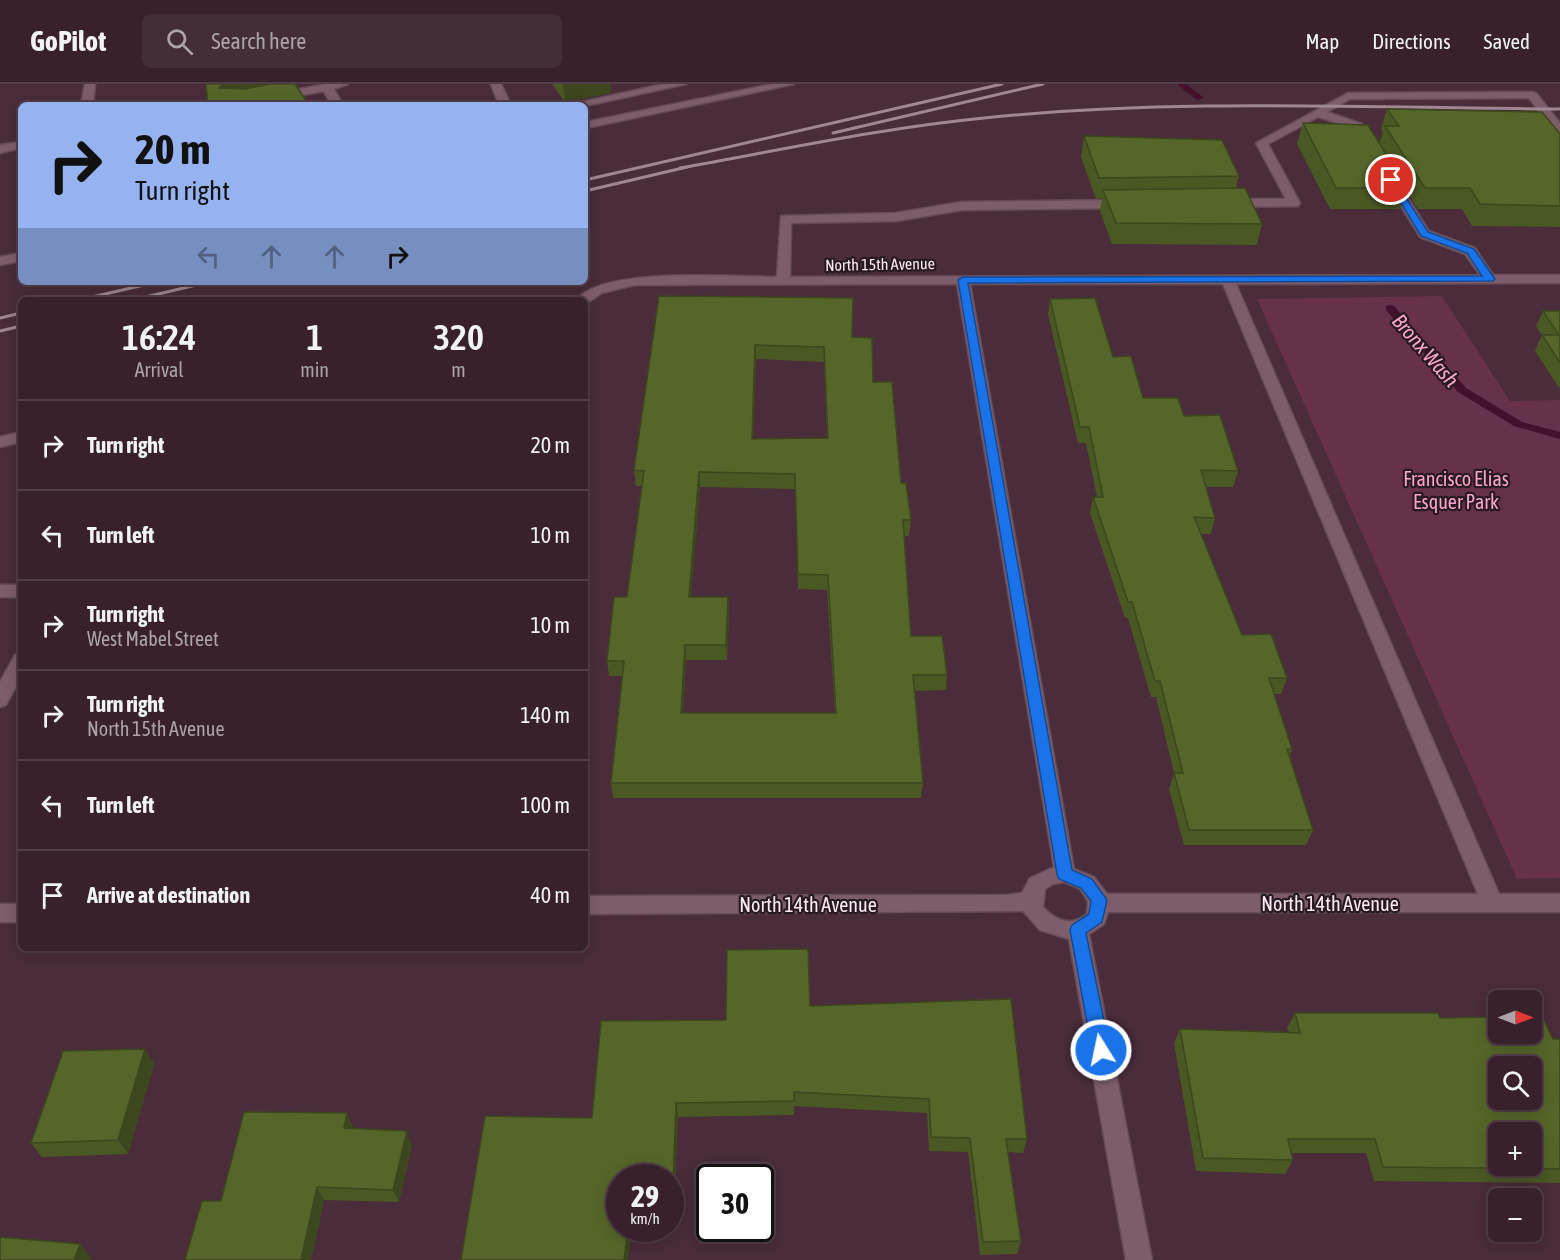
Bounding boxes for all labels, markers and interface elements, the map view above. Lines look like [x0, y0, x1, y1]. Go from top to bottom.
search box [142, 14, 562, 68]
text: GoPilot [30, 25, 106, 57]
icon: search [163, 25, 196, 58]
text: Search here [211, 28, 306, 54]
text: Map [1305, 29, 1339, 53]
text: Directions [1372, 29, 1451, 53]
text: Saved [1484, 29, 1530, 53]
text: 20 m [135, 125, 210, 173]
icon: right [36, 126, 114, 204]
pin [1365, 154, 1416, 205]
icon: arrive [1374, 163, 1407, 196]
text: Turn right [135, 175, 230, 206]
icon: left [192, 240, 225, 273]
icon: ahead [255, 240, 288, 273]
icon: ahead [318, 240, 351, 273]
icon: right [381, 240, 414, 273]
street label: North 15th Avenue [825, 254, 935, 274]
water label: Bronx Wash [1388, 309, 1464, 391]
text: 16:24 [122, 316, 196, 358]
text: 1 [306, 316, 323, 358]
text: 320 [433, 316, 484, 358]
text: Arrival [135, 358, 184, 381]
text: min [300, 358, 329, 381]
text: m [451, 358, 466, 381]
icon: right [36, 429, 69, 462]
text: Turn right [87, 432, 164, 458]
text: 20 m [530, 432, 570, 458]
park label: Francisco Elias Esquer Park [1403, 467, 1509, 513]
icon: left [36, 519, 69, 552]
text: Turn left [87, 522, 154, 548]
text: 10 m [530, 522, 570, 548]
text: Turn right [87, 601, 164, 627]
icon: right [36, 609, 69, 642]
text: 10 m [530, 612, 570, 638]
text: West Mabel Street [87, 627, 219, 650]
text: Turn right [87, 691, 164, 717]
icon: right [36, 699, 69, 732]
text: 140 m [520, 702, 570, 728]
text: North 15th Avenue [87, 717, 224, 740]
icon: left [36, 789, 69, 822]
text: Turn left [87, 792, 154, 818]
text: 100 m [520, 792, 570, 818]
icon: arrive [36, 879, 69, 912]
text: Arrive at destination [87, 882, 250, 908]
text: 40 m [530, 882, 570, 908]
street label: North 14th Avenue [1261, 892, 1399, 915]
street label: North 14th Avenue [739, 893, 877, 916]
north arrow [1488, 990, 1542, 1044]
map controls [1488, 990, 1542, 1242]
position arrow [1069, 1018, 1133, 1082]
button: search [1488, 1056, 1542, 1110]
button: + [1488, 1122, 1542, 1176]
speed limit sign: 30 [696, 1164, 774, 1242]
text: 29 [631, 1179, 659, 1213]
button: − [1488, 1188, 1542, 1242]
text: km/h [630, 1210, 660, 1227]

